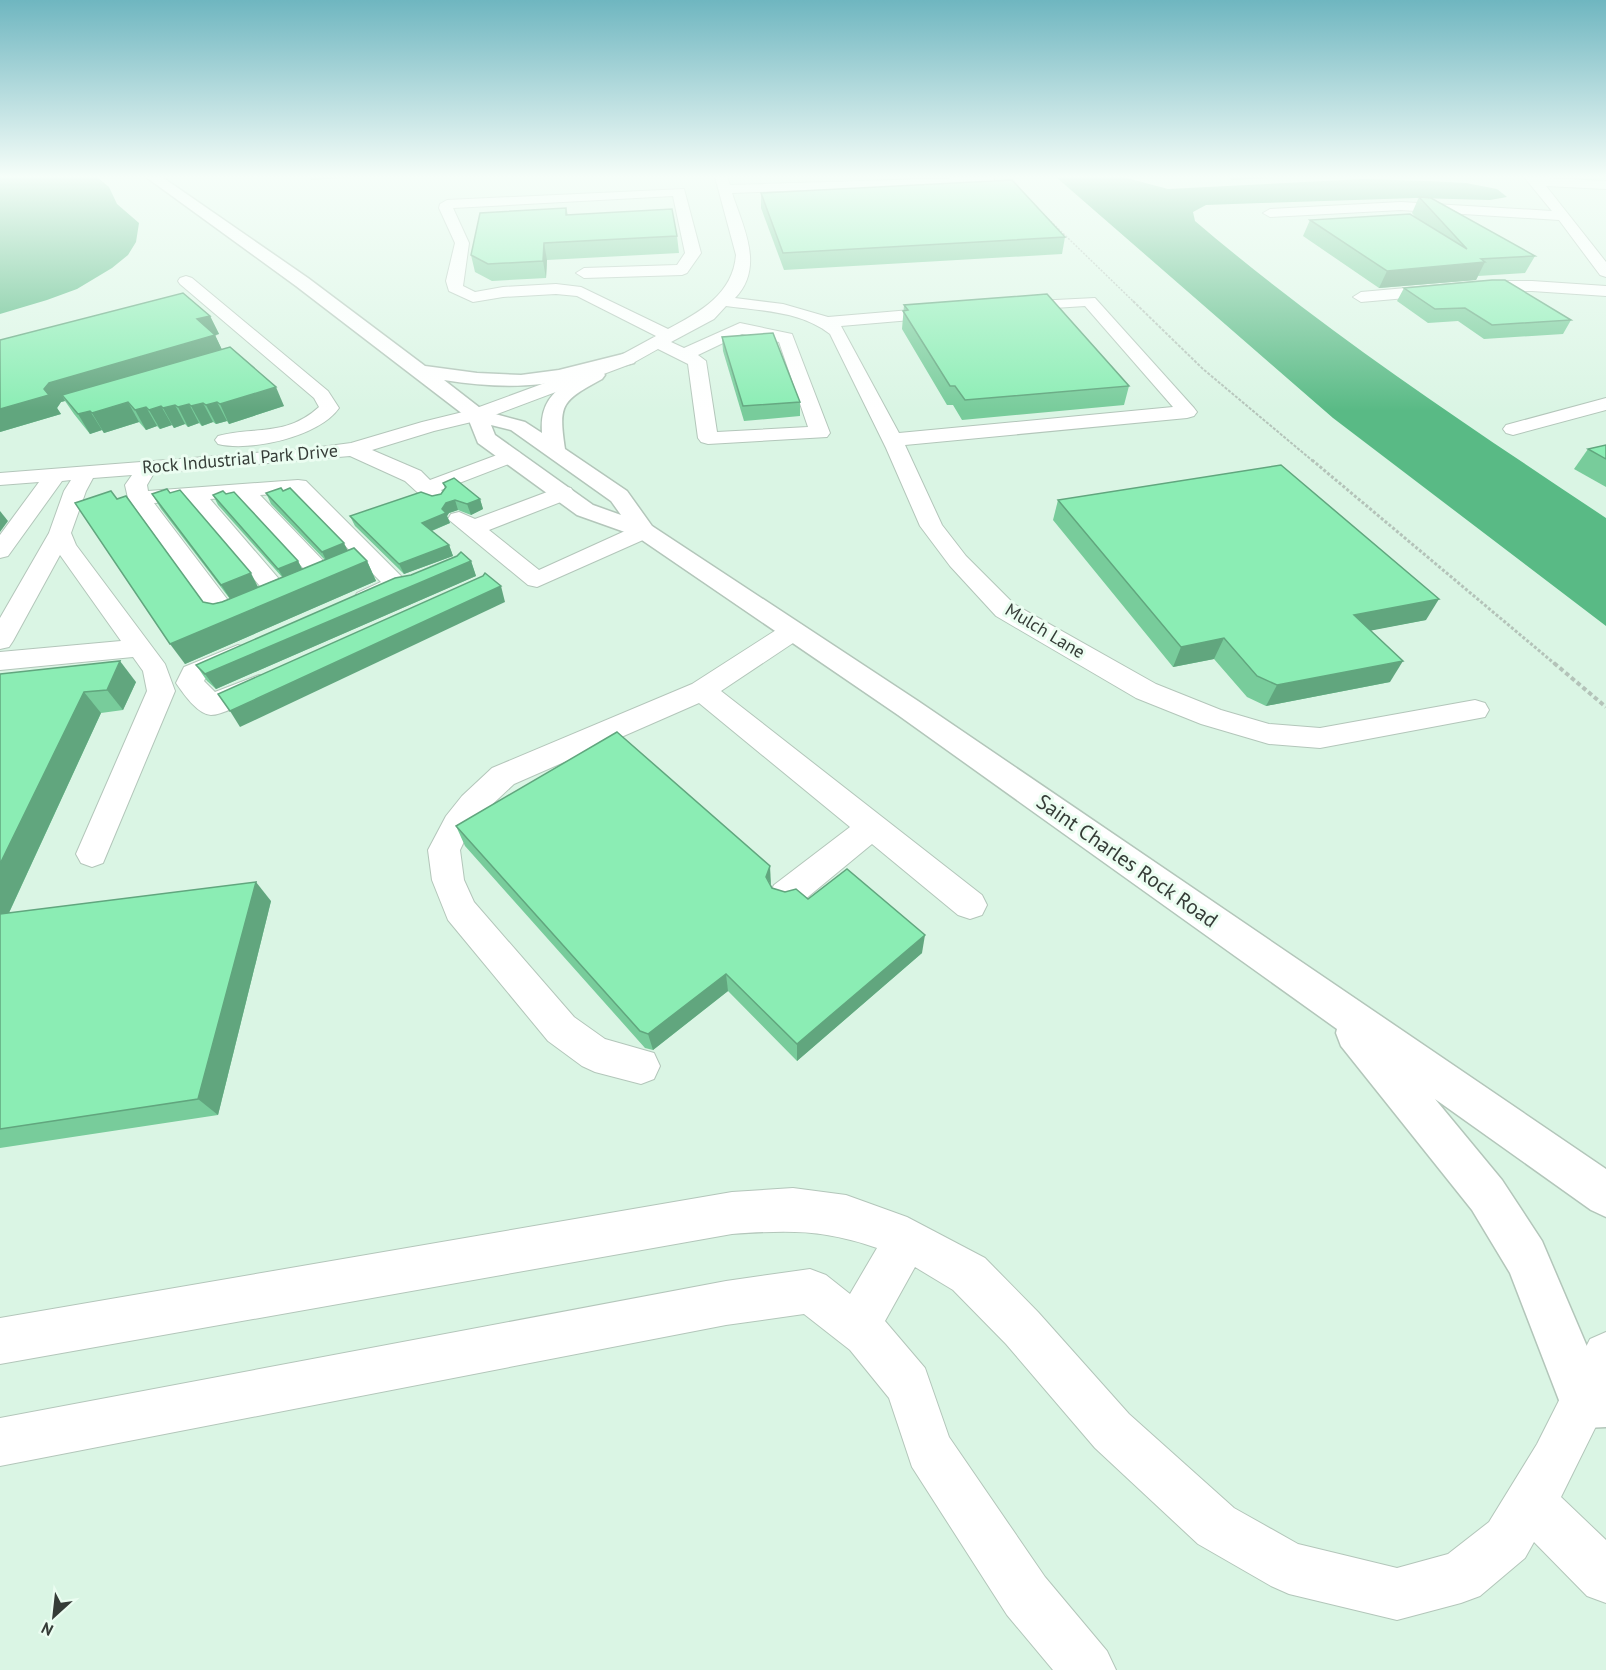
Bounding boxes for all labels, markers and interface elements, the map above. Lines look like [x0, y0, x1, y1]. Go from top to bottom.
street label: Rock Industrial Park Drive [141, 438, 339, 479]
street label: Mulch Lane [1001, 598, 1089, 663]
street label: Saint Charles Rock Road [1031, 788, 1223, 933]
north arrow [24, 1586, 84, 1646]
text: N [38, 1618, 56, 1641]

